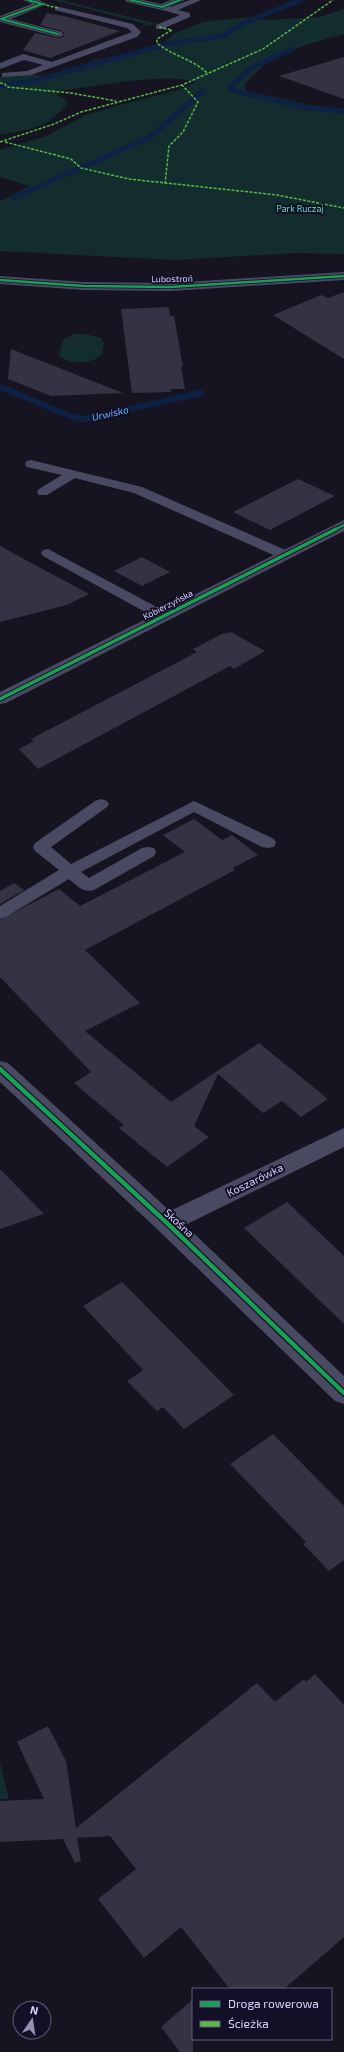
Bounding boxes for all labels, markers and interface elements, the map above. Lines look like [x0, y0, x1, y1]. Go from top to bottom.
park label: Park Ruczaj [276, 203, 324, 214]
street label: Lubostroń [151, 273, 193, 284]
water label: Urwisko [90, 403, 130, 423]
street label: Kobierzyńska [141, 587, 195, 622]
street label: Koszarówka [225, 1160, 285, 1199]
street label: Skośna [162, 1206, 197, 1240]
legend [192, 1988, 332, 2040]
text: Droga rowerowa [228, 1996, 319, 2010]
north arrow [12, 2000, 52, 2040]
text: N [29, 2003, 40, 2017]
text: Ścieżka [228, 2016, 269, 2030]

